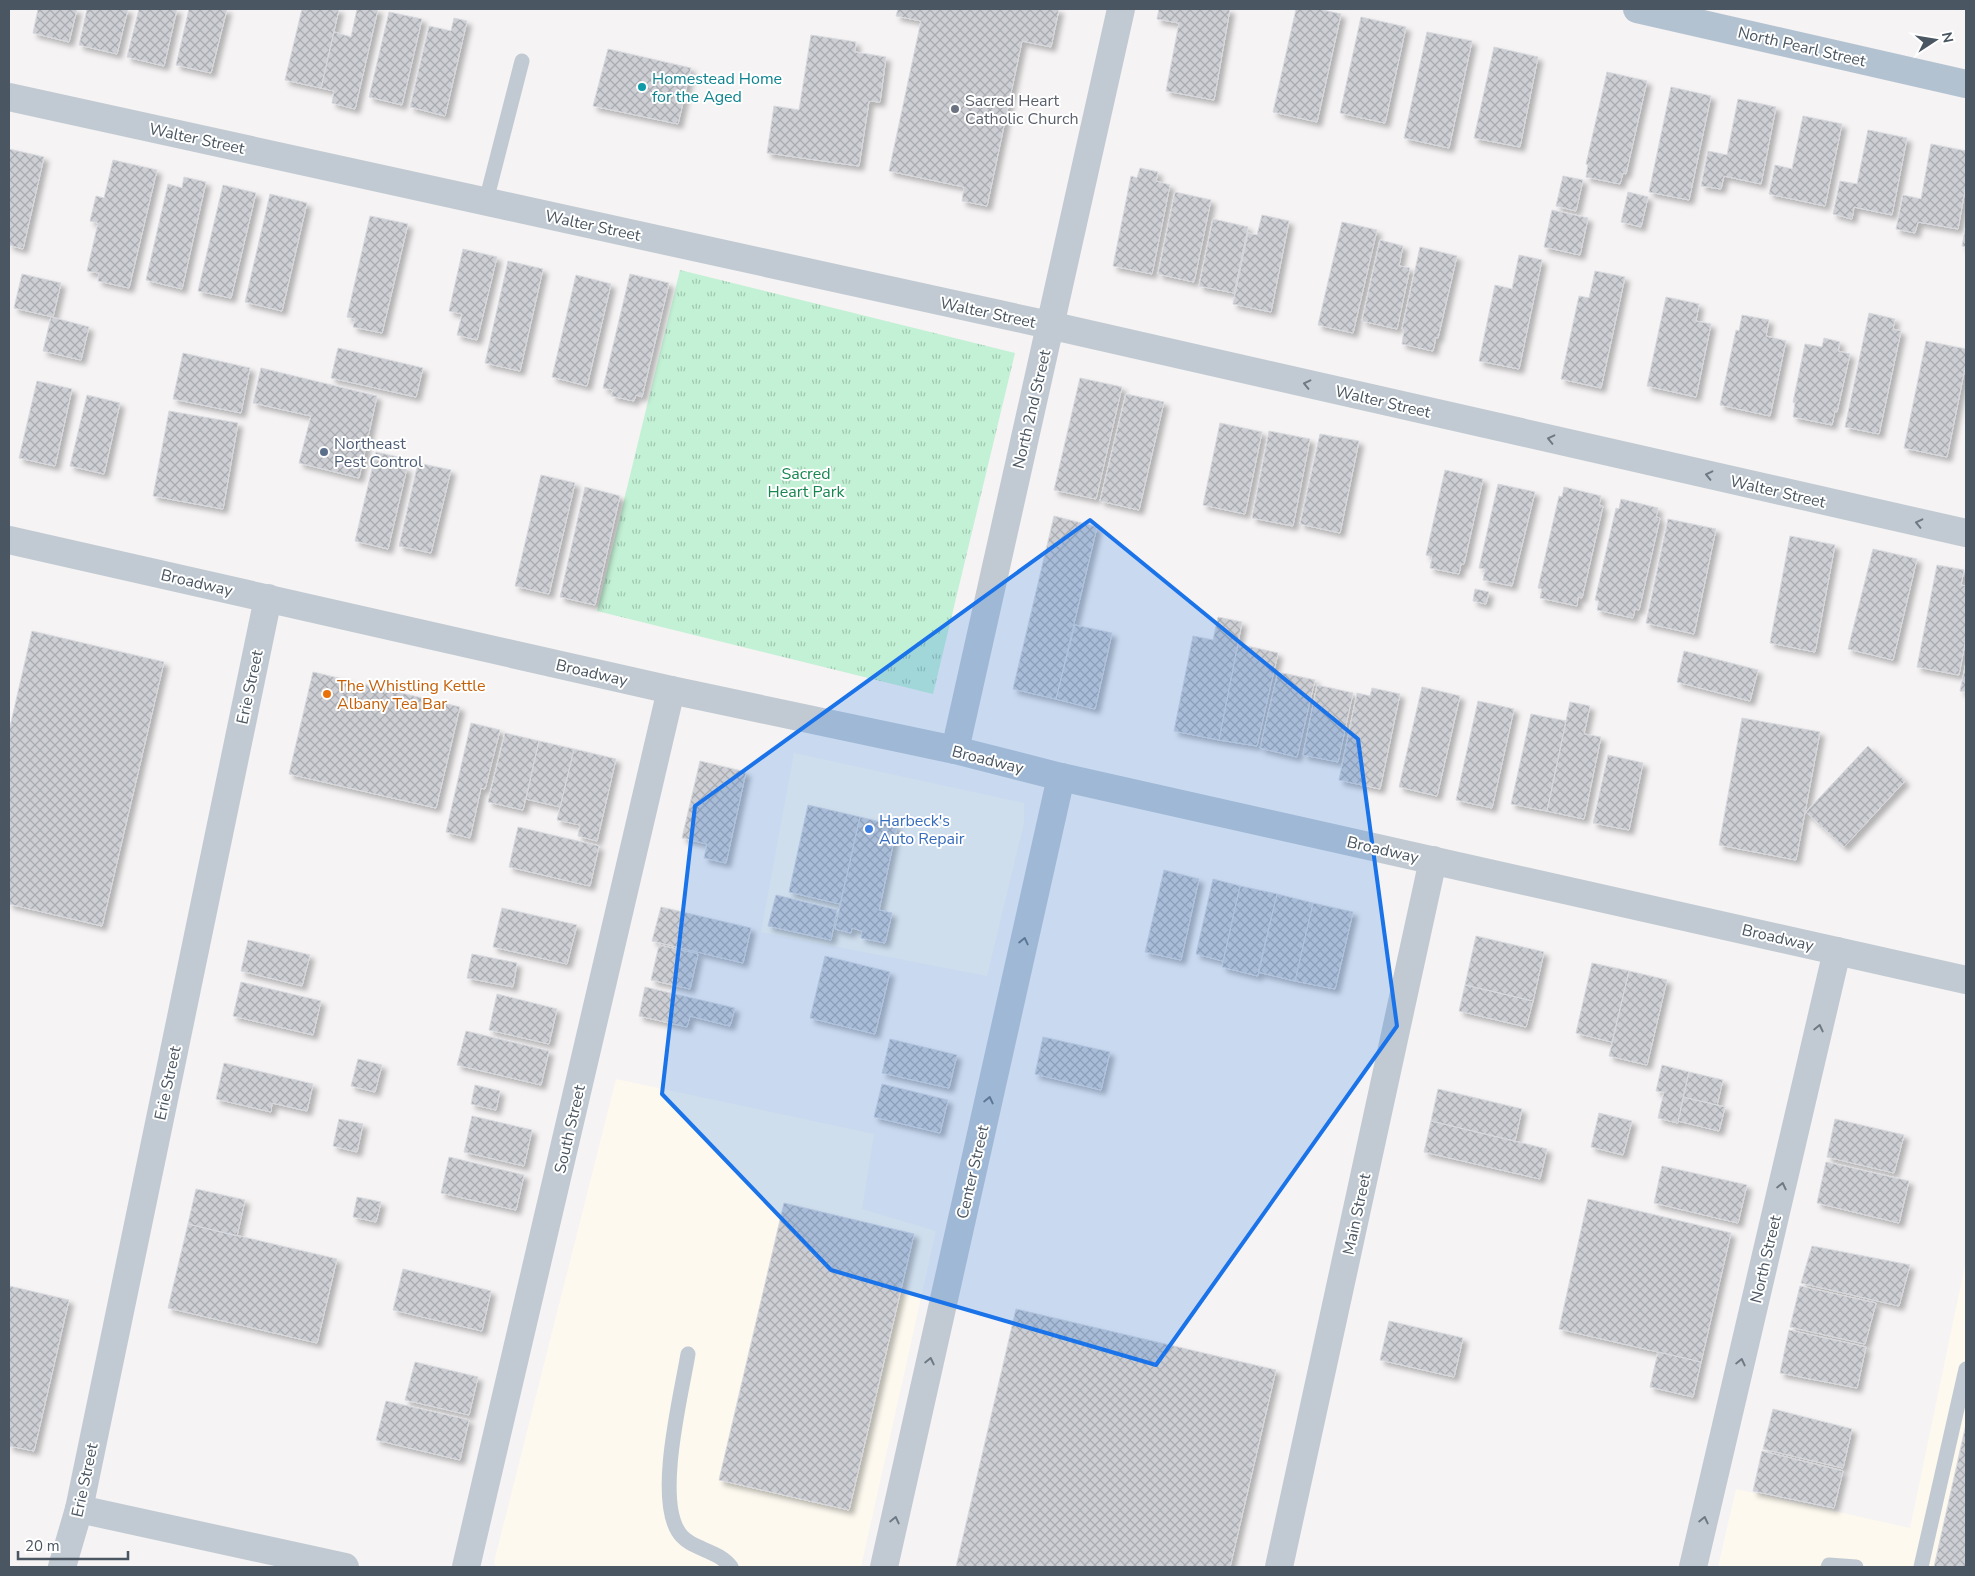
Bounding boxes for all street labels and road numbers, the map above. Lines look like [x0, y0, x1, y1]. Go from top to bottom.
street label: North Pearl Street [1736, 22, 1868, 72]
street label: Walter Street [147, 118, 247, 160]
street label: Walter Street [543, 205, 643, 247]
street label: Walter Street [938, 292, 1038, 334]
street label: North 2nd Street [1008, 347, 1056, 471]
street label: Walter Street [1333, 380, 1433, 424]
street label: Walter Street [1728, 470, 1828, 514]
street label: Broadway [159, 564, 236, 602]
street label: Erie Street [231, 648, 269, 726]
street label: Broadway [554, 654, 631, 692]
street label: Broadway [950, 740, 1027, 780]
street label: Broadway [1345, 831, 1422, 869]
street label: Broadway [1740, 919, 1817, 957]
street label: Erie Street [149, 1044, 187, 1122]
street label: South Street [549, 1082, 591, 1176]
street label: Center Street [952, 1123, 995, 1221]
street label: Main Street [1338, 1171, 1376, 1257]
street label: North Street [1745, 1213, 1787, 1305]
street label: Erie Street [66, 1441, 104, 1519]

